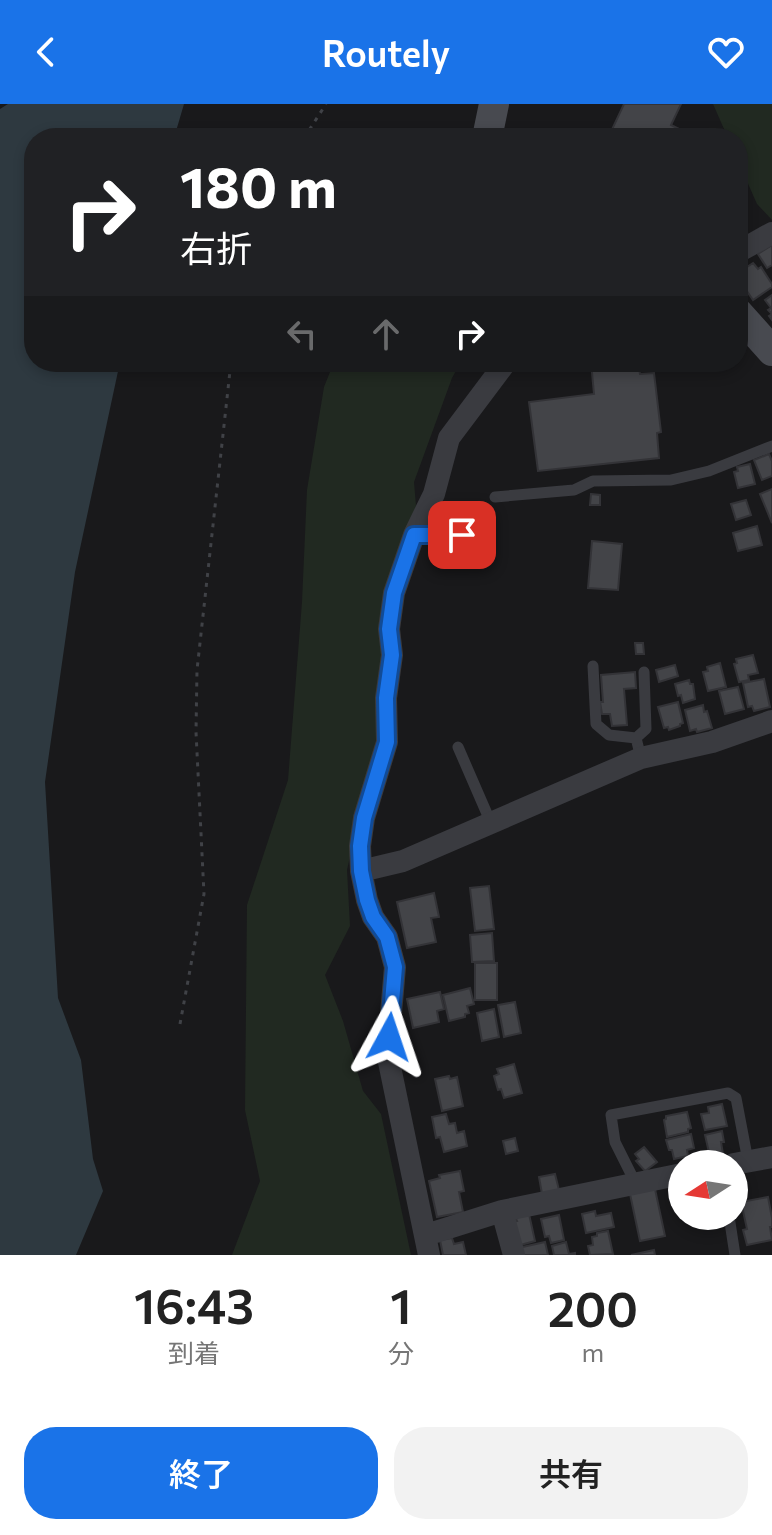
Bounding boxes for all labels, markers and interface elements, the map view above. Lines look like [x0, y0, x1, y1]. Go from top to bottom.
icon: back [24, 30, 68, 74]
text: Routely [322, 30, 450, 74]
icon: heart [704, 30, 748, 74]
text: 180 m [180, 151, 337, 220]
icon: right [48, 160, 152, 264]
text: 右折 [180, 225, 252, 269]
icon: left [280, 312, 324, 356]
icon: ahead [364, 312, 408, 356]
icon: right [448, 312, 492, 356]
pin [428, 501, 496, 569]
icon: arrive [440, 513, 484, 557]
position arrow [347, 995, 431, 1079]
north arrow [668, 1150, 748, 1230]
map controls [668, 1150, 748, 1230]
text: 16:43 [134, 1275, 254, 1334]
text: 1 [390, 1275, 412, 1334]
text: 200 [548, 1278, 638, 1337]
text: m [582, 1336, 604, 1367]
text: 到着 [168, 1337, 220, 1368]
text: 分 [388, 1337, 414, 1368]
button: 終了 [24, 1427, 378, 1519]
button: 共有 [394, 1427, 748, 1519]

